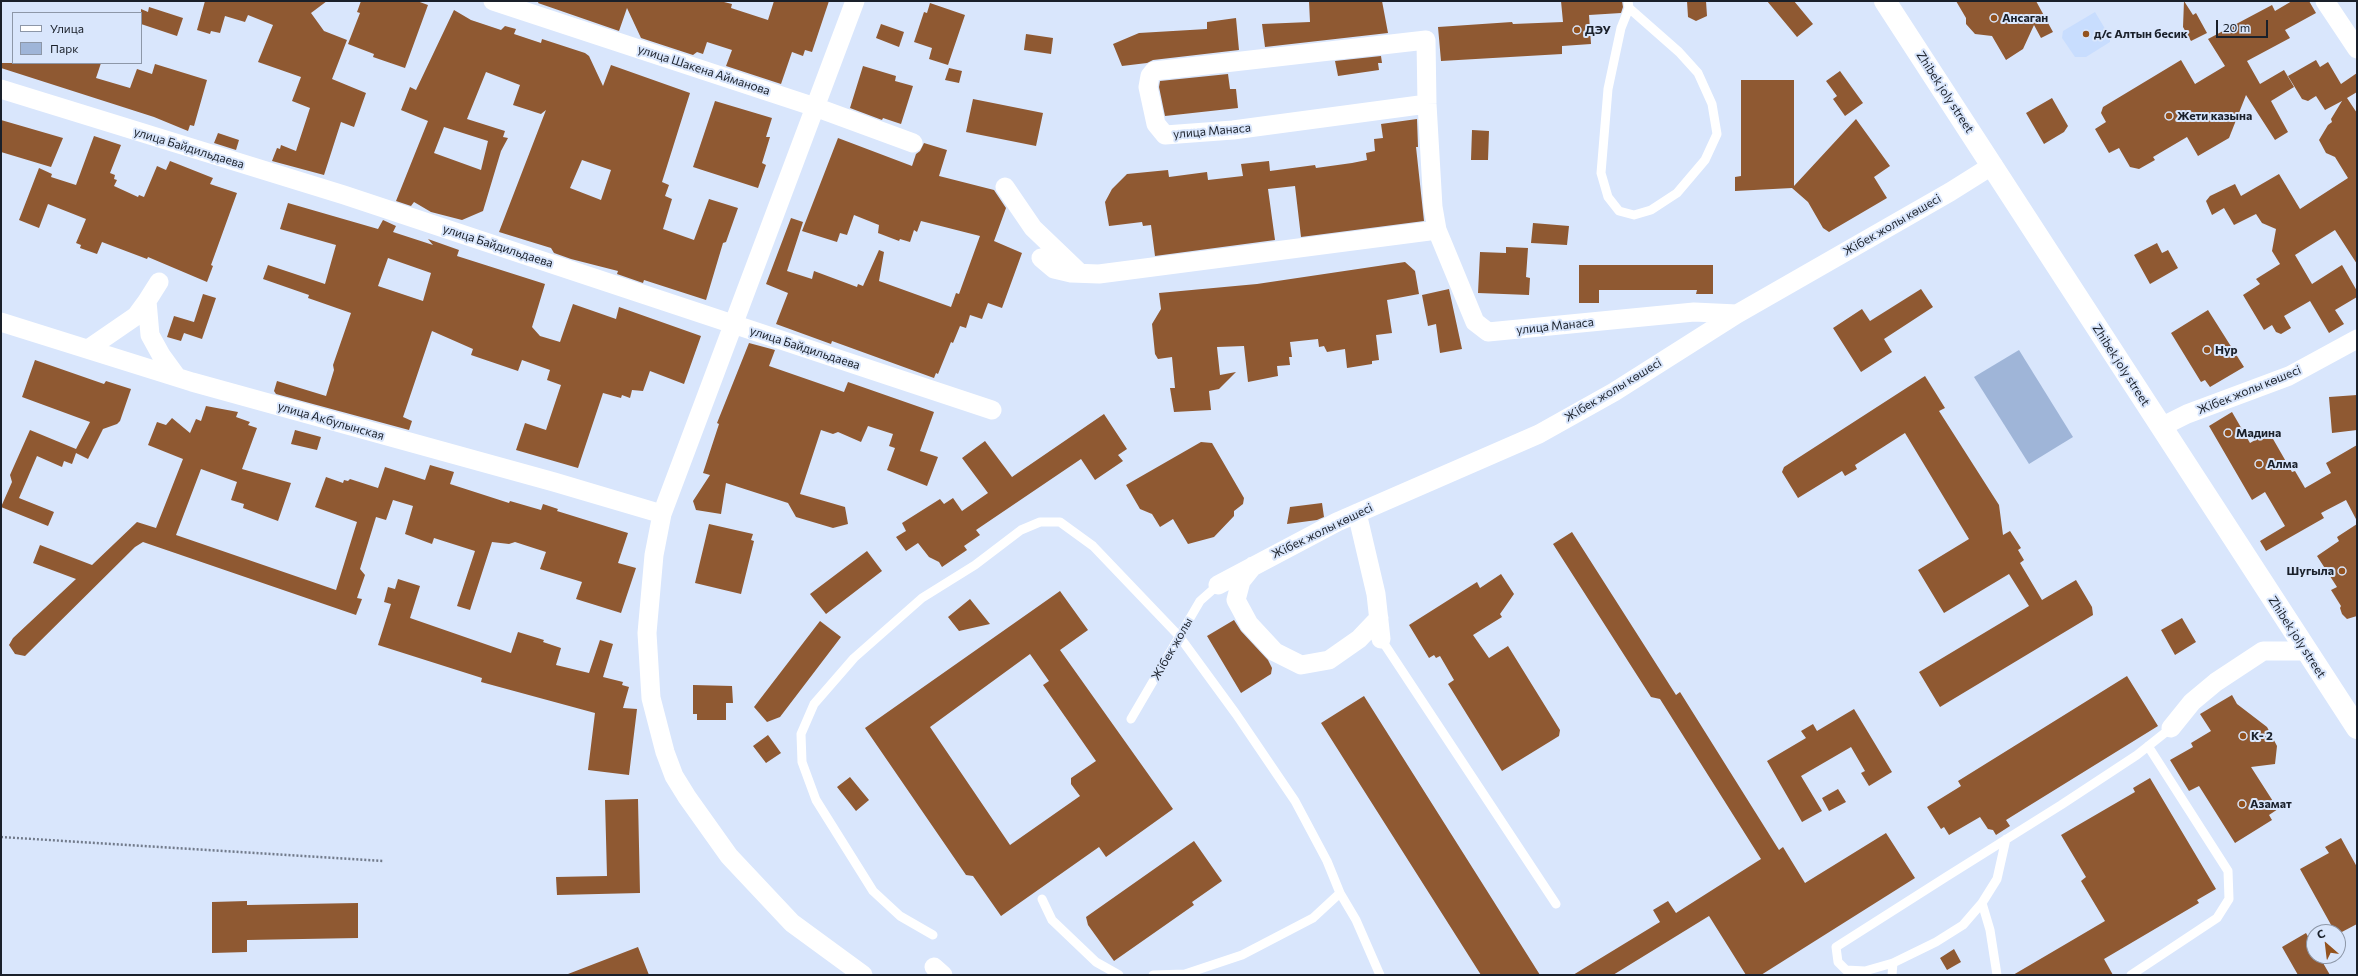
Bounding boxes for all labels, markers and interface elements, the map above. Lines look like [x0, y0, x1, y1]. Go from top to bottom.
place label: Ансаган [2002, 11, 2048, 25]
legend [12, 12, 142, 64]
scale bar [2218, 12, 2270, 38]
marker: Ансаган [1989, 13, 1999, 23]
text: 20 m [2223, 20, 2250, 34]
text: Улица [50, 21, 84, 35]
place label: ДЭУ [1585, 23, 1611, 37]
marker: ДЭУ [1572, 25, 1582, 35]
place label: д/с Алтын бесик [2094, 27, 2188, 41]
marker: д/с Алтын бесик [2081, 29, 2091, 39]
text: Парк [50, 41, 79, 55]
street label: улица Шакена Айманова [636, 42, 772, 98]
street label: Zhibek joly street [1913, 48, 1977, 136]
place label: Жети казына [2177, 109, 2252, 123]
marker: Жети казына [2164, 111, 2174, 121]
street label: улица Манаса [1173, 120, 1251, 142]
street label: улица Байдильдаева [132, 124, 246, 172]
street label: Жібек жолы көшесі [1840, 191, 1944, 259]
street label: улица Байдильдаева [441, 221, 555, 271]
street label: улица Манаса [1515, 315, 1595, 337]
street label: Zhibek joly street [2089, 321, 2153, 409]
street label: улица Байдильдаева [748, 323, 862, 373]
place label: Нур [2215, 343, 2238, 357]
marker: Нур [2202, 345, 2212, 355]
street label: Жібек жолы көшесі [1562, 355, 1664, 425]
street label: Жібек жолы көшесі [2195, 363, 2303, 417]
street label: улица Акбулынская [276, 399, 386, 443]
place label: Мадина [2236, 426, 2281, 440]
marker: Мадина [2223, 428, 2233, 438]
place label: Алма [2267, 457, 2298, 471]
marker: Алма [2254, 459, 2264, 469]
street label: Жібек жолы көшесі [1269, 500, 1375, 562]
place label: Шугыла [2287, 564, 2334, 578]
marker: Шугыла [2337, 566, 2347, 576]
street label: Zhibek joly street [2265, 593, 2329, 681]
street label: Жібек жолы [1148, 615, 1196, 683]
place label: К- 2 [2251, 729, 2273, 743]
marker: К- 2 [2238, 731, 2248, 741]
place label: Азамат [2250, 797, 2292, 811]
marker: Азамат [2237, 799, 2247, 809]
north arrow [2306, 924, 2346, 964]
text: С [2314, 926, 2327, 941]

